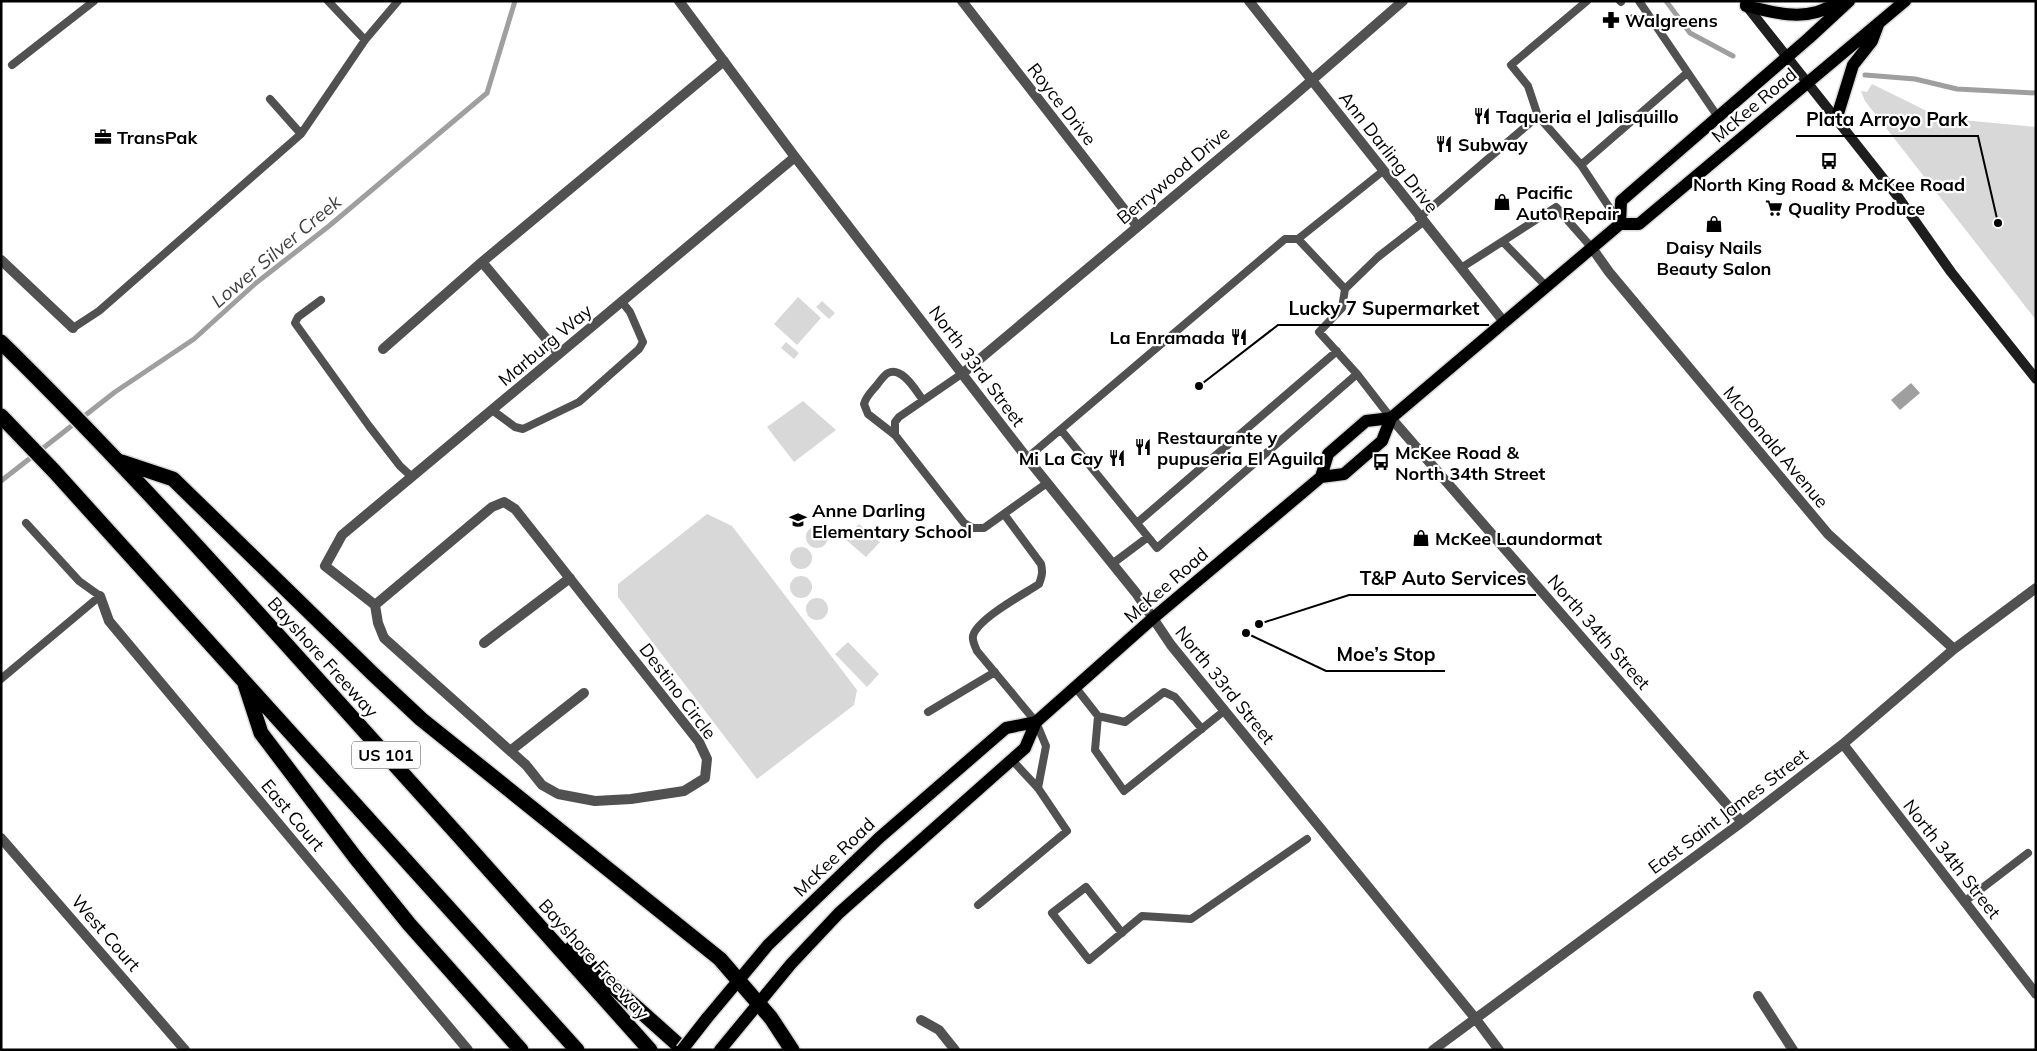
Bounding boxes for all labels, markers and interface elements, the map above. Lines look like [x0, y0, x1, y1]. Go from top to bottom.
place label: Walgreens [1625, 9, 1718, 32]
pharmacy icon: Walgreens [1601, 10, 1621, 30]
street label: Royce Drive [1023, 58, 1101, 150]
street label: McKee Road [1707, 63, 1801, 147]
street label: Ann Darling Drive [1334, 87, 1444, 217]
callout: Plata Arroyo Park [1796, 102, 1978, 136]
place label: Taqueria el Jalisquillo [1496, 105, 1679, 128]
restaurant icon: Taqueria el Jalisquillo [1472, 106, 1492, 126]
text: Plata Arroyo Park [1806, 107, 1969, 131]
street label: Berrywood Drive [1112, 121, 1234, 229]
place label: TransPak [117, 126, 198, 149]
office icon: TransPak [93, 127, 113, 147]
place label: Subway [1458, 133, 1528, 156]
restaurant icon: Subway [1434, 134, 1454, 154]
bus stop icon: North King Road & McKee Road [1819, 151, 1839, 171]
place label: North King Road & McKee Road [1693, 173, 1965, 196]
place label: Pacific Auto Repair [1516, 181, 1620, 225]
water label: Lower Silver Creek [206, 189, 347, 313]
shop icon: Pacific Auto Repair [1492, 192, 1512, 212]
place label: Quality Produce [1788, 197, 1925, 220]
supermarket icon: Quality Produce [1764, 198, 1784, 218]
shop icon: Daisy Nails Beauty Salon [1704, 214, 1724, 234]
place label: Daisy Nails Beauty Salon [1657, 236, 1771, 280]
callout: Lucky 7 Supermarket [1278, 291, 1489, 325]
text: Lucky 7 Supermarket [1288, 296, 1480, 320]
street label: Marburg Way [493, 299, 597, 391]
street label: North 33rd Street [924, 301, 1030, 431]
place label: La Enramada [1109, 326, 1225, 349]
restaurant icon: La Enramada [1229, 327, 1249, 347]
street label: McDonald Avenue [1718, 381, 1834, 513]
place label: Restaurante y pupuseria El Aguila [1157, 426, 1324, 470]
restaurant icon: Restaurante y pupuseria El Aguila [1133, 437, 1153, 457]
place label: McKee Road & North 34th Street [1395, 441, 1546, 485]
place label: Mi La Cay [1019, 447, 1103, 470]
restaurant icon: Mi La Cay [1107, 448, 1127, 468]
bus stop icon: McKee Road & North 34th Street [1371, 452, 1391, 472]
place label: Anne Darling Elementary School [812, 499, 972, 543]
school or university icon: Anne Darling Elementary School [788, 510, 808, 530]
place label: McKee Laundormat [1435, 527, 1602, 550]
shop icon: McKee Laundormat [1411, 528, 1431, 548]
street label: McKee Road [1119, 542, 1213, 628]
callout: T&P Auto Services [1349, 561, 1536, 595]
text: T&P Auto Services [1360, 566, 1526, 590]
street label: North 34th Street [1543, 570, 1655, 694]
street label: Bayshore Freeway [263, 592, 384, 722]
street label: North 33rd Street [1170, 621, 1280, 749]
callout: Moe’s Stop [1326, 637, 1445, 671]
street label: Destino Circle [634, 638, 722, 744]
text: Moe’s Stop [1337, 642, 1436, 666]
road number: US 101 [352, 742, 420, 768]
street label: East Saint James Street [1643, 743, 1813, 879]
street label: East Court [256, 774, 330, 856]
street label: North 34th Street [1898, 795, 2006, 923]
street label: McKee Road [789, 813, 879, 901]
street label: West Court [66, 890, 146, 976]
street label: Bayshore Freeway [534, 894, 655, 1024]

